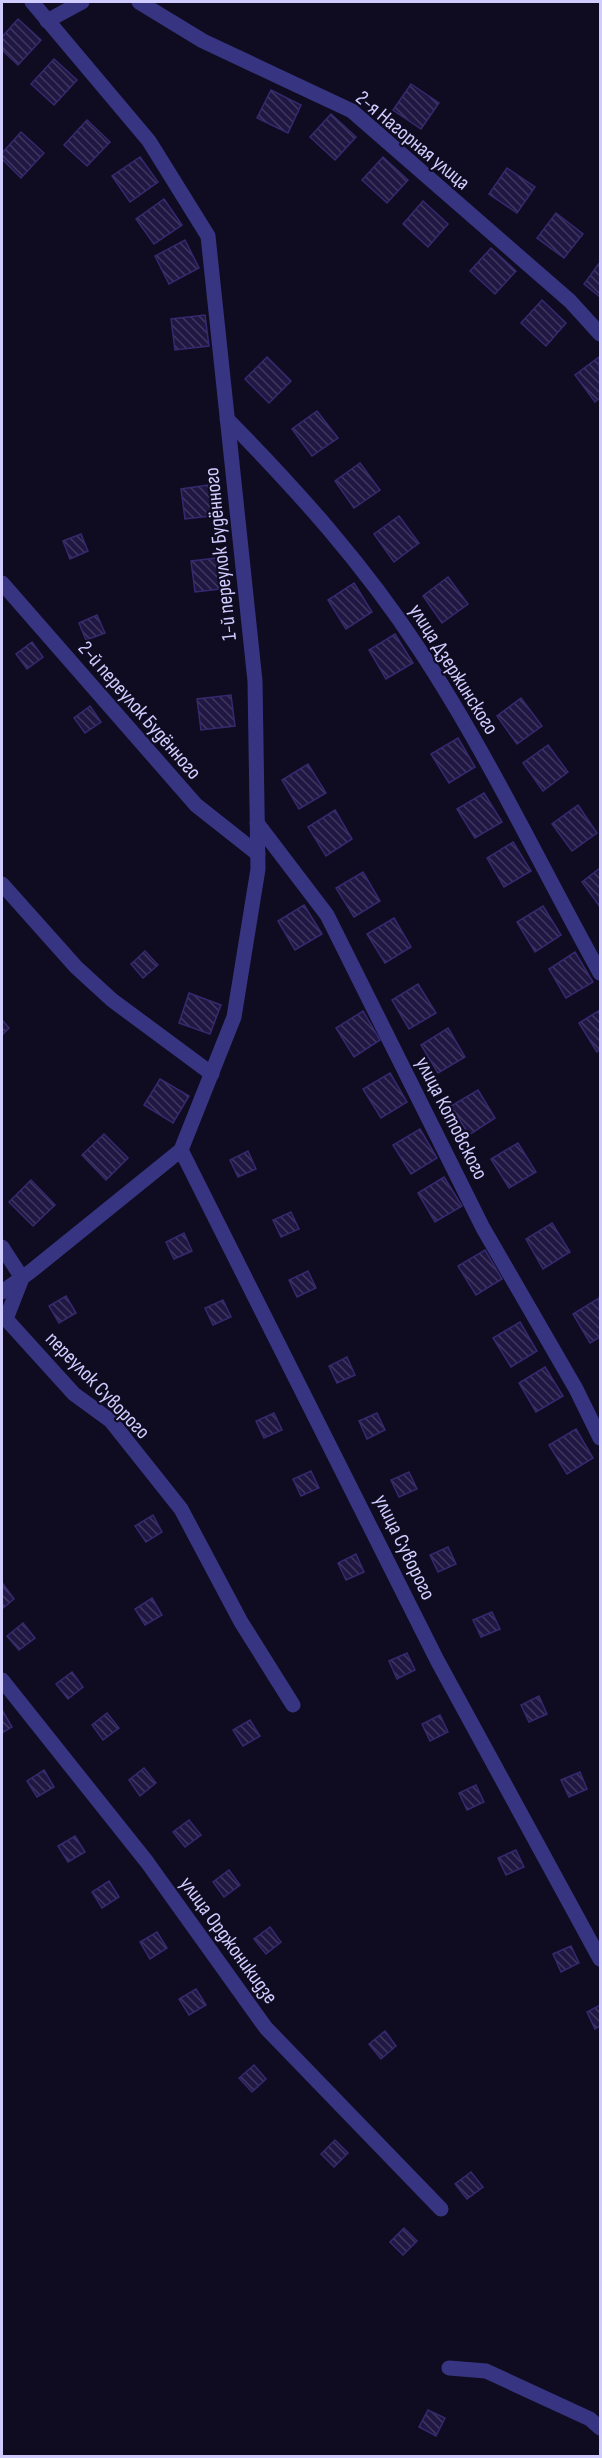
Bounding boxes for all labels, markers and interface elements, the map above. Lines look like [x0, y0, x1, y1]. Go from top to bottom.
street label: 2-я Нагорная улица [351, 85, 475, 195]
street label: 1-й переулок Будённого [199, 466, 242, 642]
street label: улица Дзержинского [403, 599, 504, 739]
street label: 2-й переулок Будённого [73, 636, 207, 785]
street label: улица Котовского [410, 1053, 493, 1184]
street label: переулок Суворого [40, 1326, 155, 1444]
street label: улица Суворого [368, 1491, 441, 1604]
street label: улица Орджоникидзе [174, 1872, 283, 2009]

